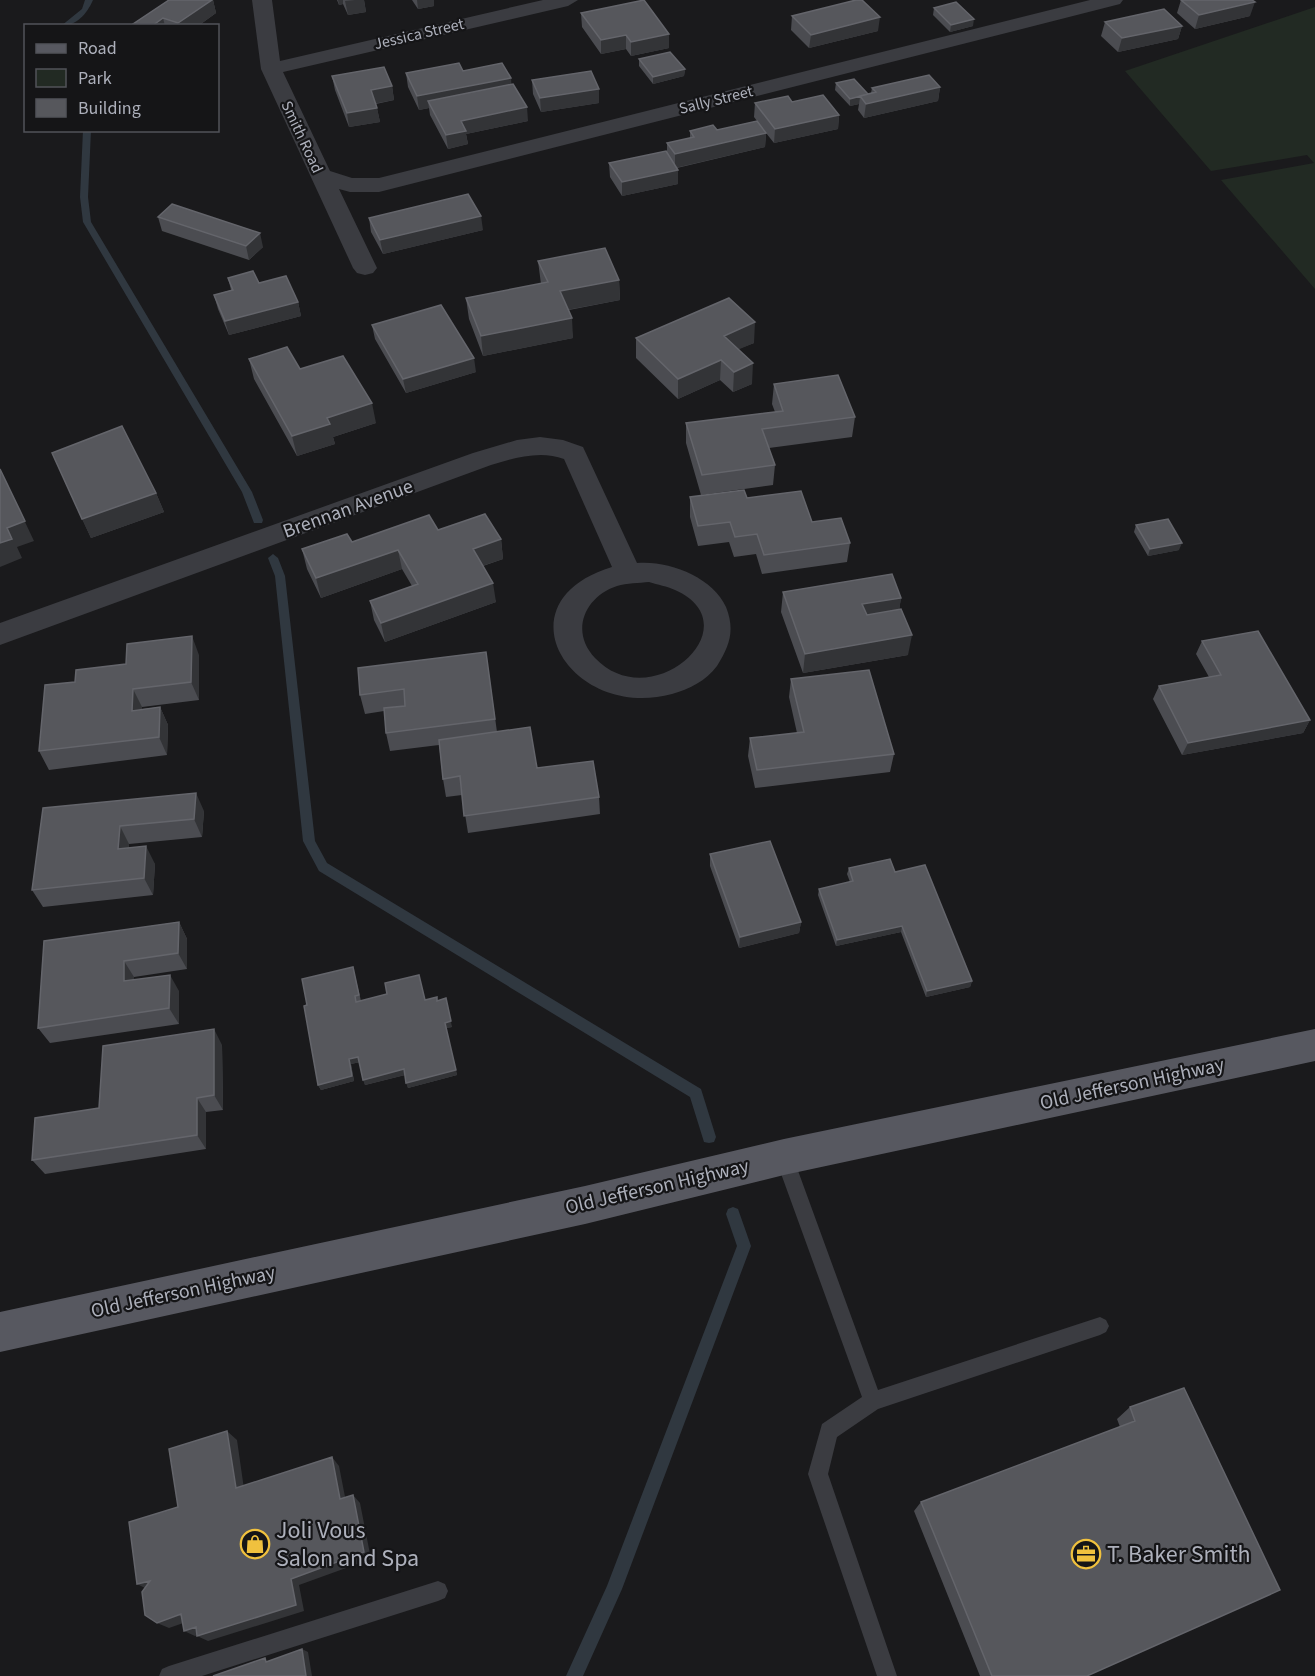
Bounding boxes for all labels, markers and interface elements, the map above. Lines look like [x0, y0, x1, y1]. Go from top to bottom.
street label: Jessica Street [372, 13, 467, 55]
legend [24, 24, 219, 132]
text: Road [78, 36, 117, 61]
text: Park [78, 66, 112, 91]
street label: Sally Street [677, 80, 756, 120]
text: Building [78, 96, 141, 121]
street label: Smith Road [276, 97, 328, 177]
street label: Brennan Avenue [279, 472, 417, 546]
street label: Old Jefferson Highway [1037, 1051, 1227, 1117]
street label: Old Jefferson Highway [562, 1152, 752, 1222]
street label: Old Jefferson Highway [88, 1259, 278, 1325]
place label: Joli Vous Salon and Spa [276, 1513, 419, 1576]
shop icon: Joli Vous Salon and Spa [239, 1528, 271, 1560]
place label: T. Baker Smith [1107, 1537, 1251, 1572]
office icon: T. Baker Smith [1070, 1538, 1102, 1570]

